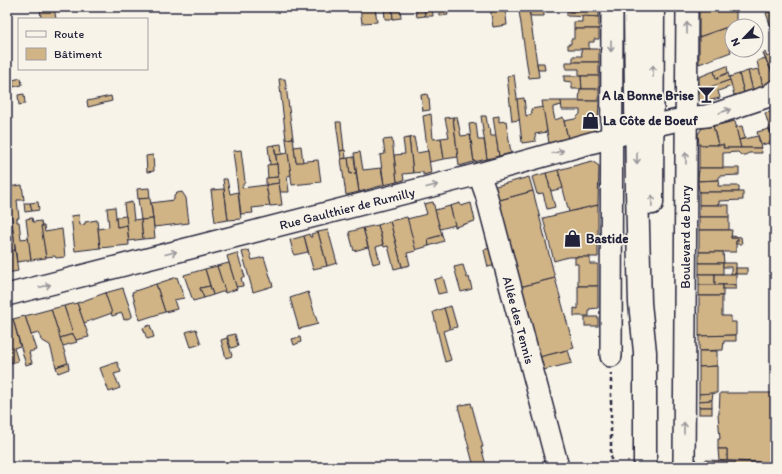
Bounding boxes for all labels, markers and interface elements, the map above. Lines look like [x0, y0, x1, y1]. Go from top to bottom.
legend [18, 18, 148, 70]
north arrow [724, 18, 764, 58]
one-way arrow [683, 22, 691, 35]
text: Route [54, 27, 84, 41]
text: N [728, 36, 743, 48]
one-way arrow [607, 39, 615, 52]
text: Bâtiment [54, 47, 103, 61]
one-way arrow [649, 65, 657, 78]
bar icon: A la Bonne Brise [697, 85, 717, 105]
place label: A la Bonne Brise [601, 88, 694, 103]
one-way arrow [718, 107, 731, 114]
shop icon: La Côte de Boeuf [580, 110, 600, 130]
place label: La Côte de Boeuf [603, 113, 699, 128]
one-way arrow [551, 148, 564, 155]
one-way arrow [633, 151, 641, 164]
one-way arrow [682, 152, 690, 165]
one-way arrow [425, 182, 438, 189]
street label: Rue Gaulthier de Rumilly [278, 184, 416, 233]
street label: Boulevard de Dury [678, 185, 693, 289]
one-way arrow [648, 195, 656, 208]
shop icon: Bastide [563, 228, 583, 248]
place label: Bastide [586, 231, 628, 246]
one-way arrow [164, 249, 177, 257]
street label: Allée des Tennis [500, 275, 537, 366]
one-way arrow [38, 282, 51, 289]
one-way arrow [680, 422, 688, 435]

